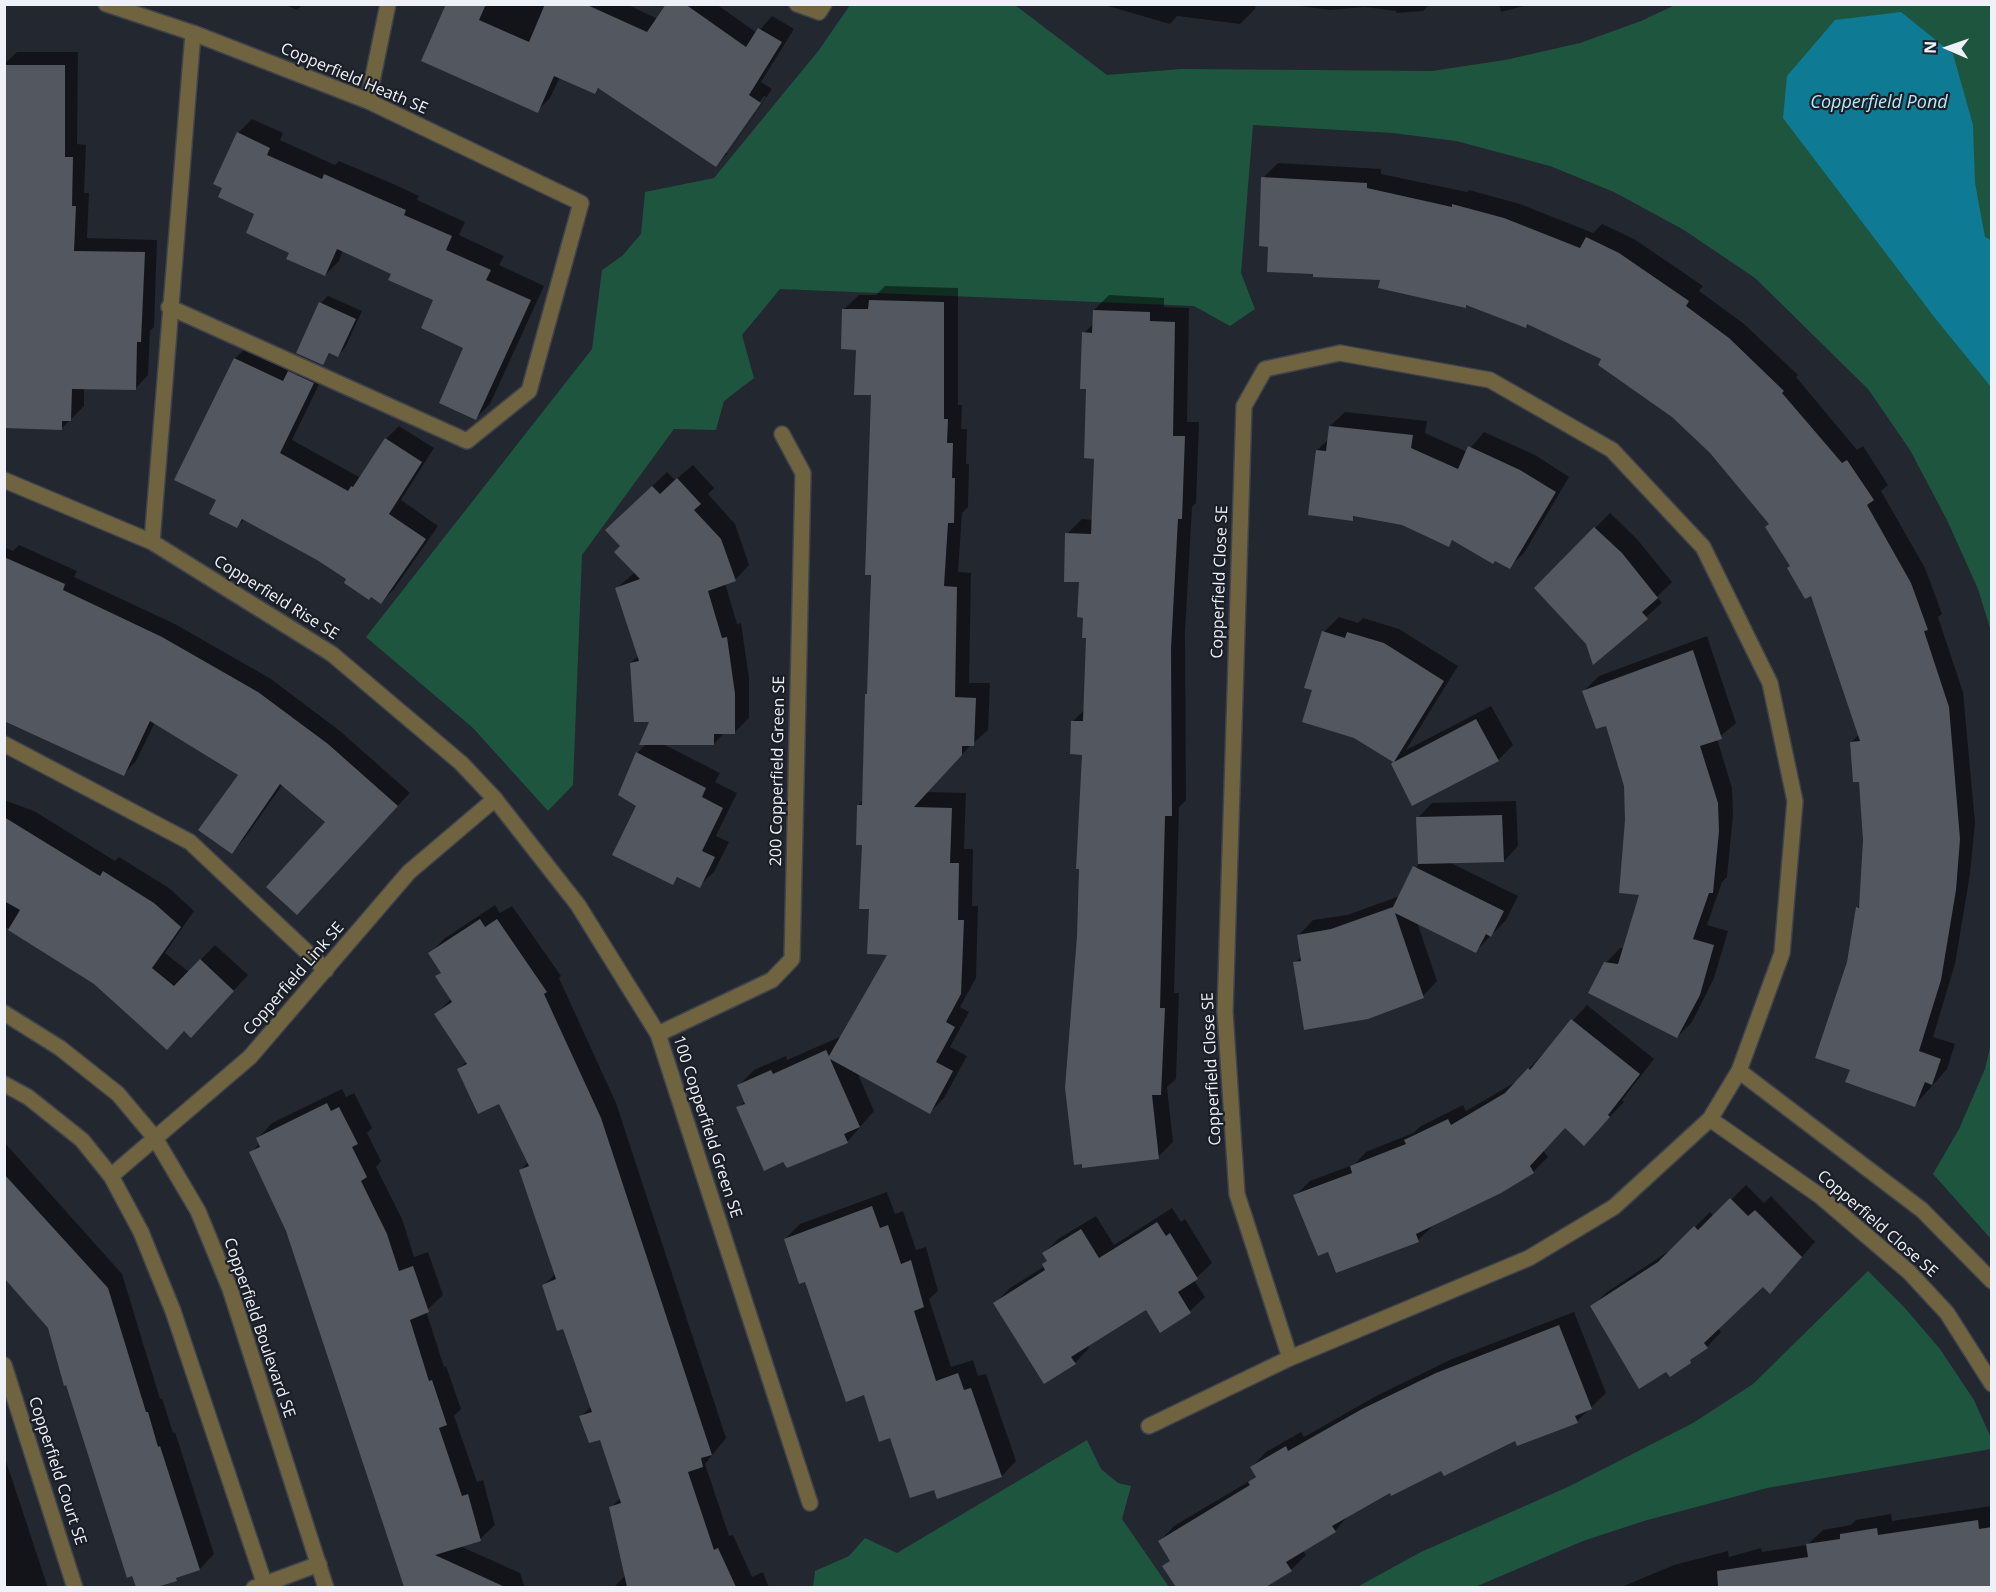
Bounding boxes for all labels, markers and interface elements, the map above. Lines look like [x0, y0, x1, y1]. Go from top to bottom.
north arrow [1918, 18, 1978, 78]
street label: Copperfield Heath SE [277, 39, 431, 119]
text: N [1919, 40, 1941, 54]
water label: Copperfield Pond [1810, 92, 1948, 114]
street label: Copperfield Close SE [1208, 505, 1232, 659]
street label: Copperfield Rise SE [210, 552, 342, 644]
street label: 200 Copperfield Green SE [767, 676, 789, 866]
street label: Copperfield Link SE [240, 919, 348, 1039]
street label: Copperfield Close SE [1198, 992, 1226, 1146]
street label: 100 Copperfield Green SE [668, 1033, 746, 1221]
street label: Copperfield Close SE [1813, 1166, 1941, 1282]
street label: Copperfield Boulevard SE [219, 1236, 299, 1420]
street label: Copperfield Court SE [24, 1394, 90, 1548]

